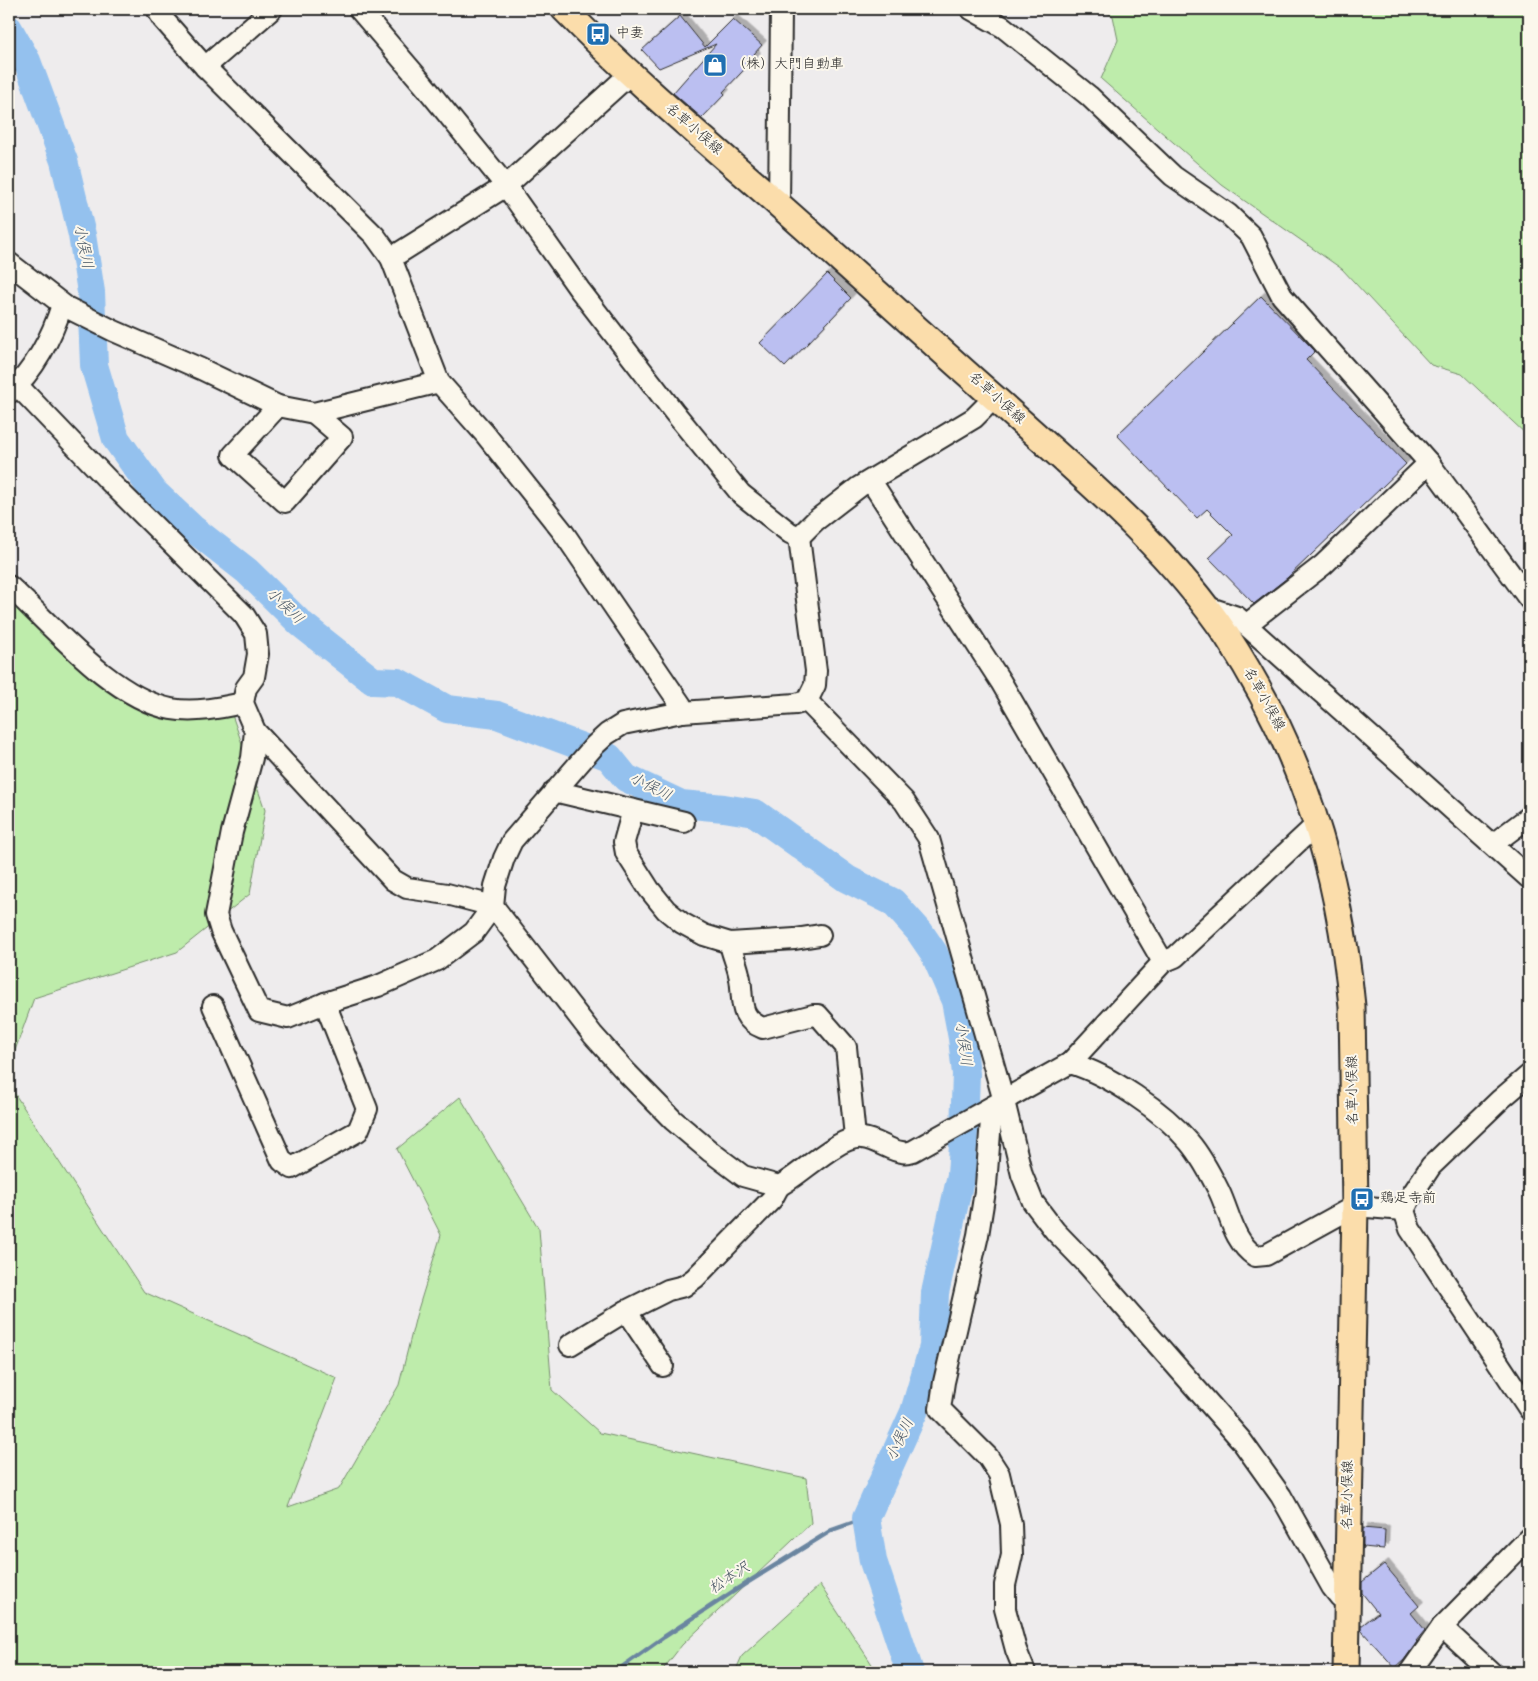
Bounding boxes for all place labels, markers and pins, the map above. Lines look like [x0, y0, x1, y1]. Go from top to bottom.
bus stop icon: 中妻 [585, 21, 611, 47]
place label: 中妻 [616, 26, 644, 43]
shop icon: （株）大門自動車 [702, 52, 728, 78]
place label: （株）大門自動車 [732, 57, 844, 74]
bus stop icon: 鶏足寺前 [1349, 1186, 1375, 1212]
place label: 鶏足寺前 [1380, 1191, 1436, 1208]

